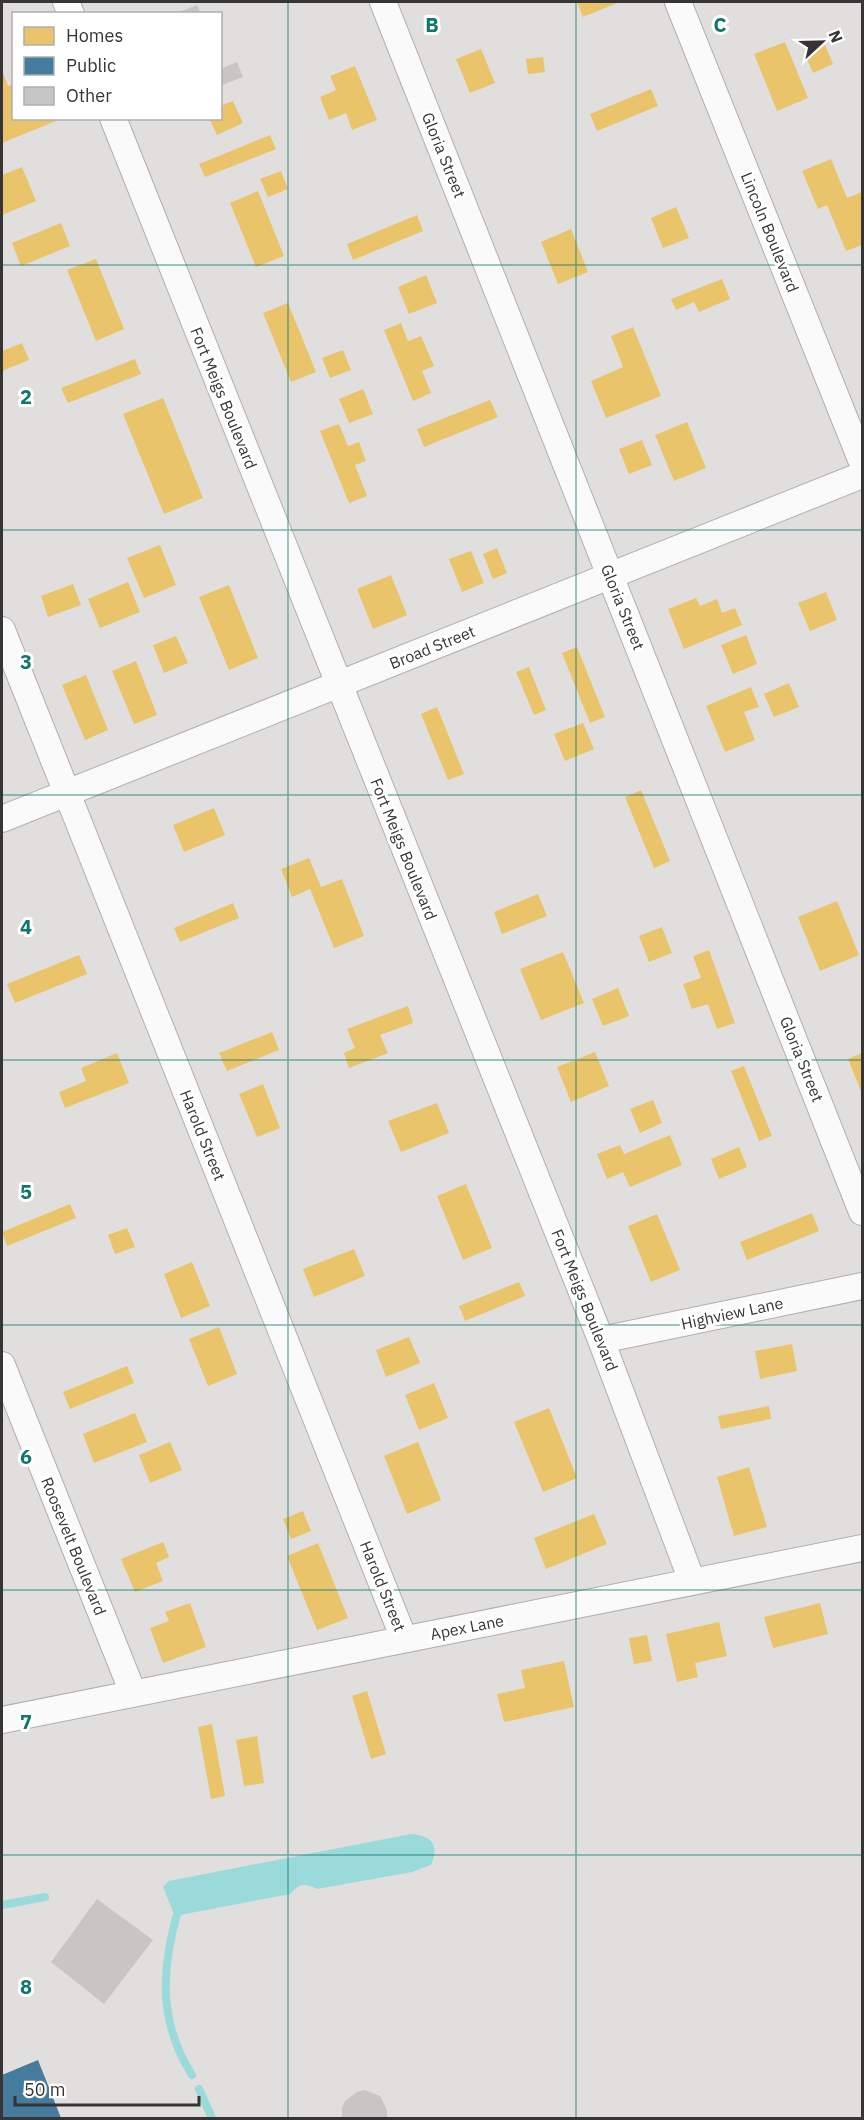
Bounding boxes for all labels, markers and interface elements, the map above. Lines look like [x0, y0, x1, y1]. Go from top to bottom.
text: B [425, 11, 439, 38]
text: C [713, 11, 727, 38]
legend [12, 12, 222, 120]
north arrow [792, 12, 852, 72]
text: Homes [66, 24, 123, 47]
text: N [824, 27, 847, 46]
text: Public [66, 54, 116, 77]
text: Other [66, 84, 112, 107]
street label: Gloria Street [418, 109, 470, 201]
street label: Lincoln Boulevard [737, 169, 803, 295]
street label: Fort Meigs Boulevard [186, 324, 262, 472]
text: 2 [20, 383, 32, 410]
street label: Gloria Street [597, 561, 649, 653]
street label: Broad Street [386, 621, 478, 673]
text: 3 [20, 648, 32, 675]
street label: Fort Meigs Boulevard [366, 775, 442, 923]
text: 4 [20, 913, 32, 940]
street label: Gloria Street [776, 1013, 828, 1105]
street label: Harold Street [176, 1087, 230, 1183]
text: 5 [20, 1178, 32, 1205]
street label: Fort Meigs Boulevard [547, 1226, 623, 1374]
street label: Highview Lane [679, 1292, 785, 1334]
text: 6 [20, 1443, 32, 1470]
street label: Roosevelt Boulevard [37, 1474, 111, 1618]
street label: Harold Street [356, 1538, 410, 1634]
street label: Apex Lane [429, 1610, 506, 1644]
text: 7 [20, 1708, 32, 1735]
text: 8 [20, 1973, 32, 2000]
scale bar [15, 2069, 200, 2107]
text: 50 m [24, 2078, 66, 2101]

